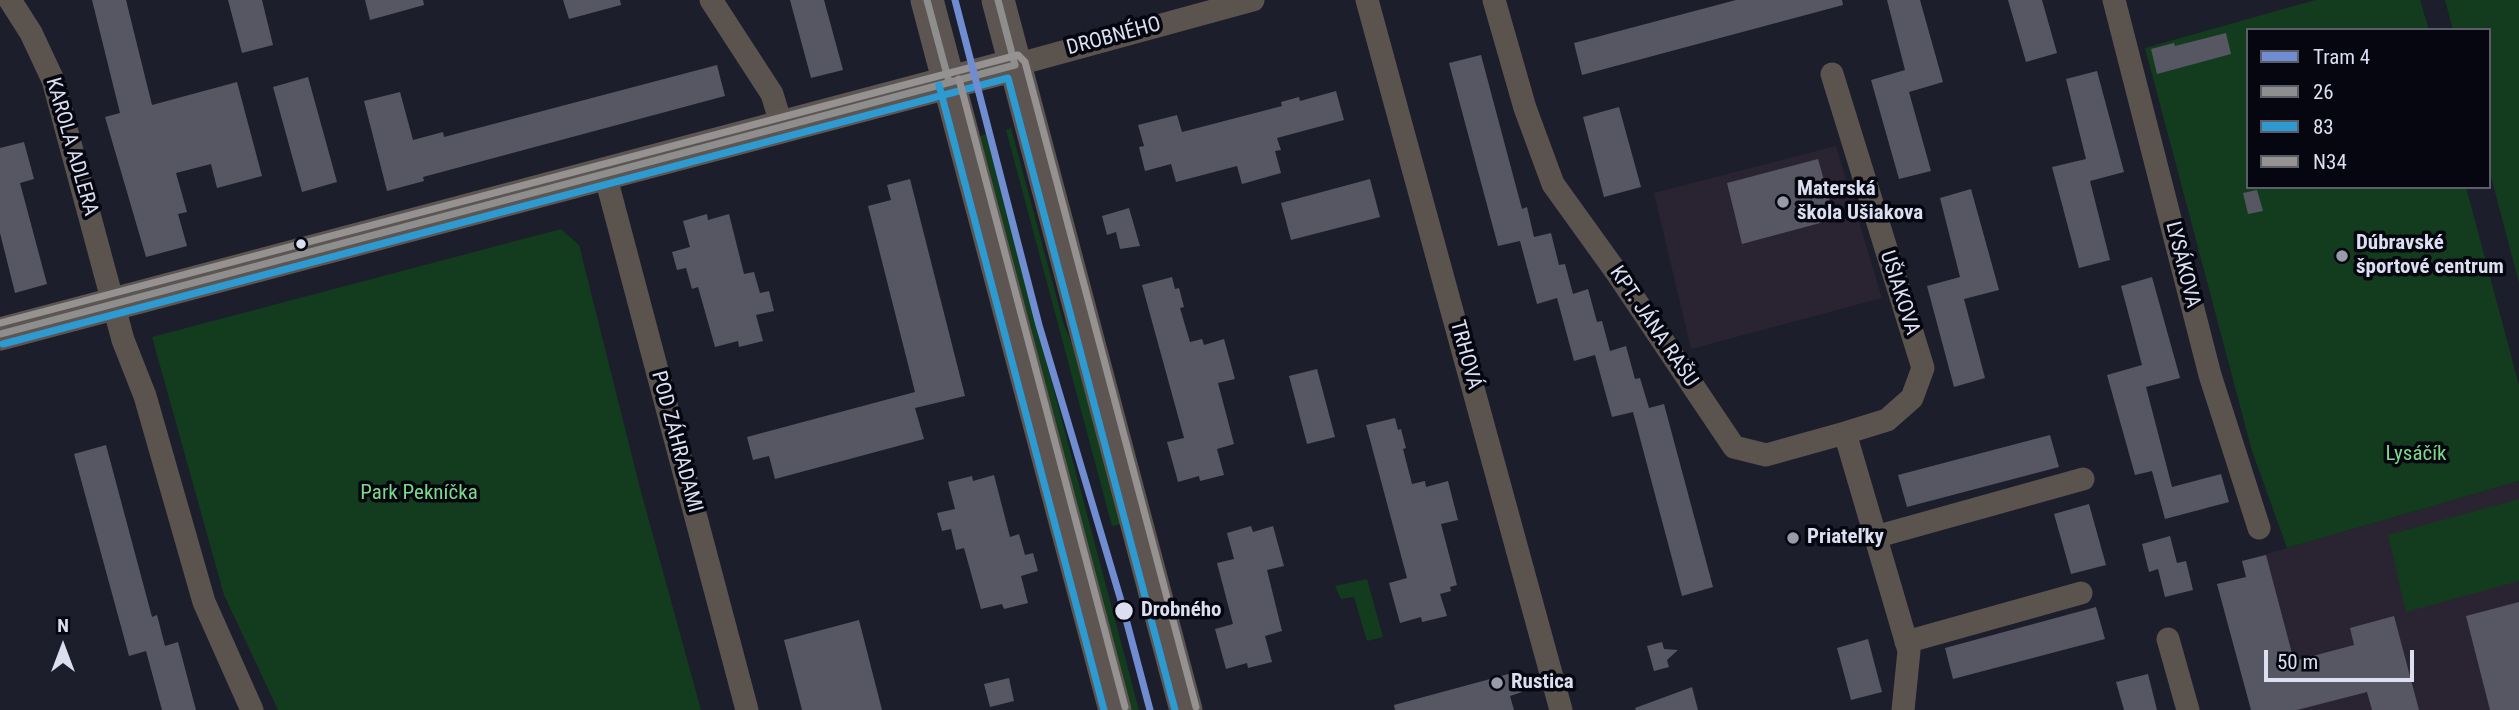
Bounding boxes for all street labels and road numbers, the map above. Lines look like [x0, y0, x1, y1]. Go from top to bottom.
street label: DROBNÉHO [1064, 12, 1164, 62]
street label: KAROLA ADLERA [39, 75, 103, 219]
street label: LYSÁKOVA [2159, 219, 2205, 311]
street label: UŠIAKOVA [1874, 248, 1924, 338]
street label: KPT. JÁNA RAŠU [1603, 262, 1703, 392]
street label: TRHOVÁ [1444, 318, 1486, 392]
street label: POD ZÁHRADAMI [645, 368, 707, 516]

